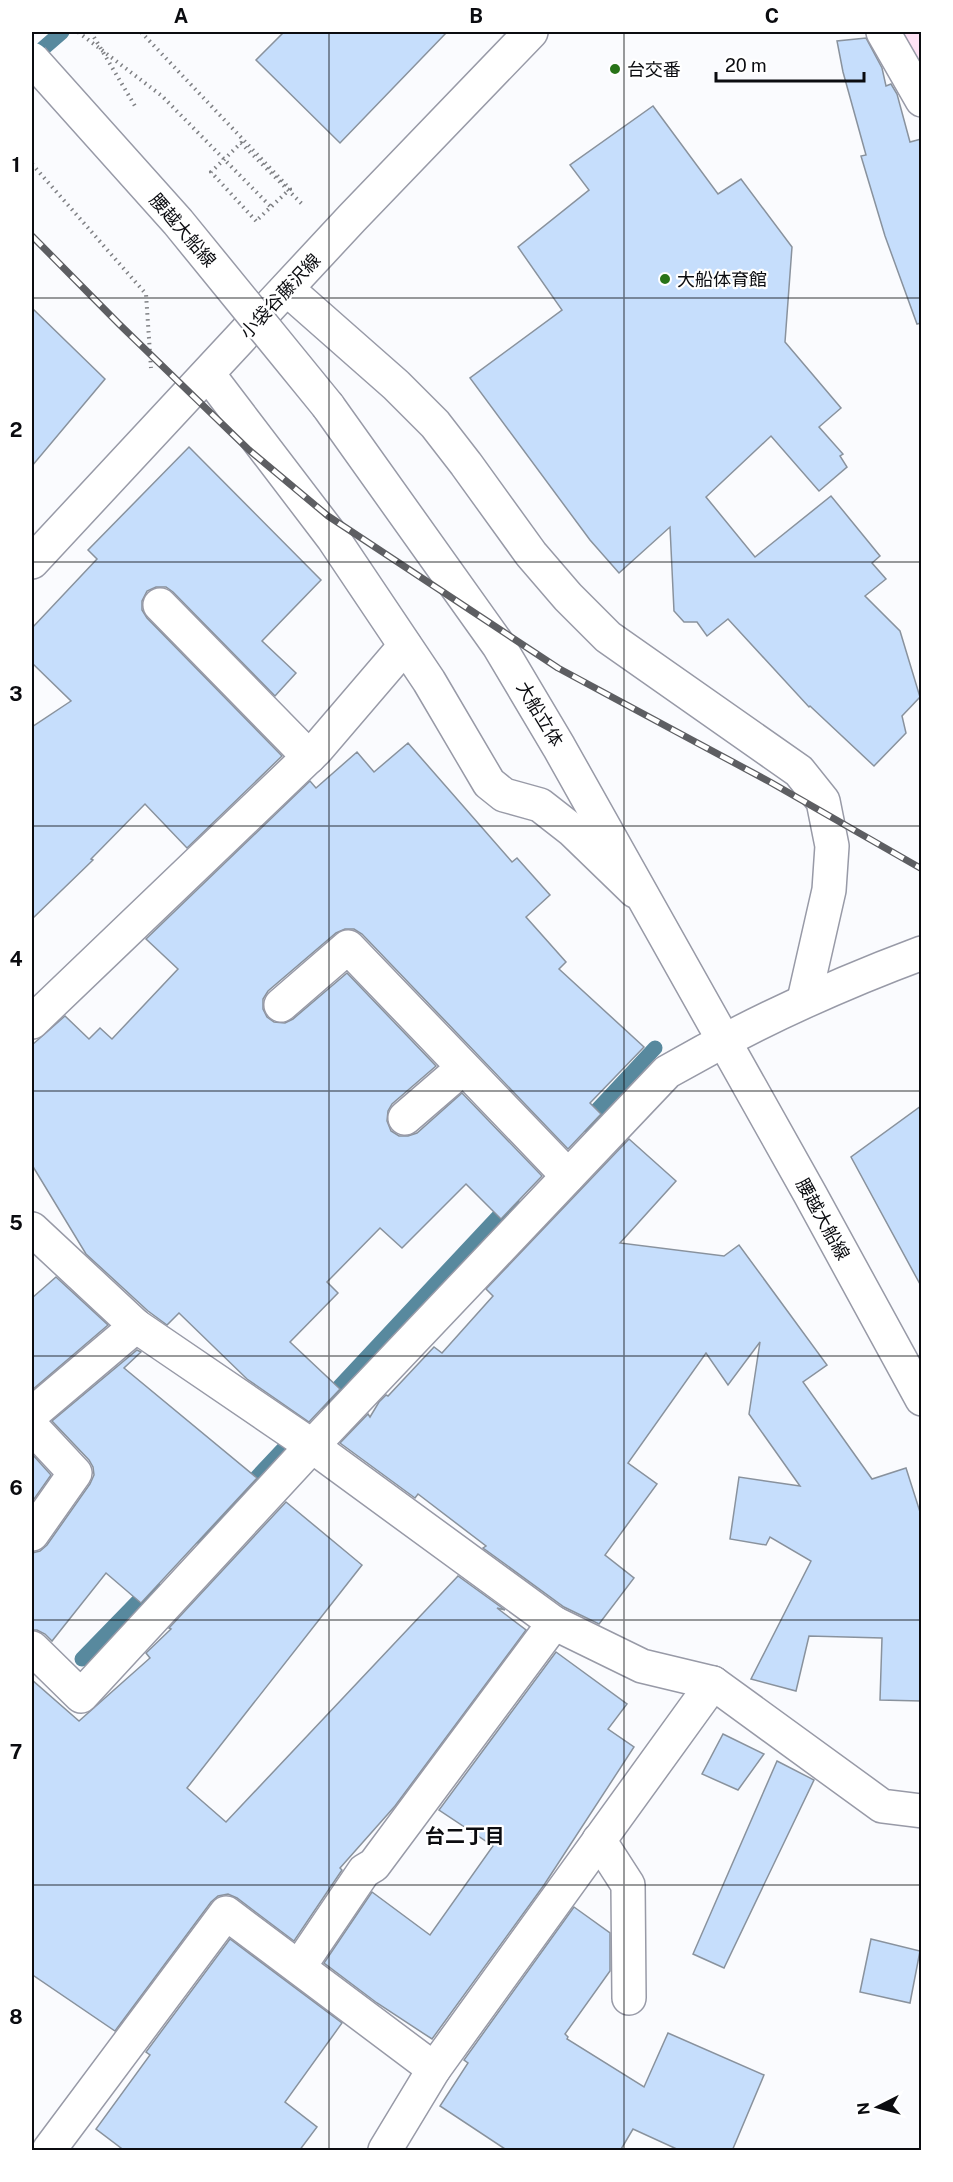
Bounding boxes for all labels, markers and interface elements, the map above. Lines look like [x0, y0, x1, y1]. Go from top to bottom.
text: A [174, 4, 188, 28]
text: B [469, 4, 483, 28]
text: C [765, 4, 779, 28]
scale bar [716, 45, 864, 83]
text: 20 m [725, 55, 767, 76]
place label: 台交番 [627, 59, 681, 80]
marker: 台交番 [608, 62, 622, 76]
text: 1 [12, 153, 20, 177]
street label: 腰越大船線 [146, 189, 220, 271]
street label: 小袋谷藤沢線 [235, 249, 325, 343]
place label: 大船体育館 [677, 269, 767, 290]
marker: 大船体育館 [658, 272, 672, 286]
text: 2 [10, 418, 22, 442]
street label: 大船立体 [512, 678, 568, 750]
text: 3 [9, 682, 23, 706]
text: 4 [9, 947, 23, 971]
street label: 腰越大船線 [792, 1175, 854, 1263]
text: 5 [9, 1211, 23, 1235]
text: 6 [9, 1476, 23, 1500]
text: 7 [10, 1740, 22, 1764]
district label: 台二丁目 [425, 1824, 505, 1848]
text: 8 [9, 2005, 23, 2029]
north arrow [848, 2077, 908, 2137]
text: N [853, 2101, 874, 2116]

